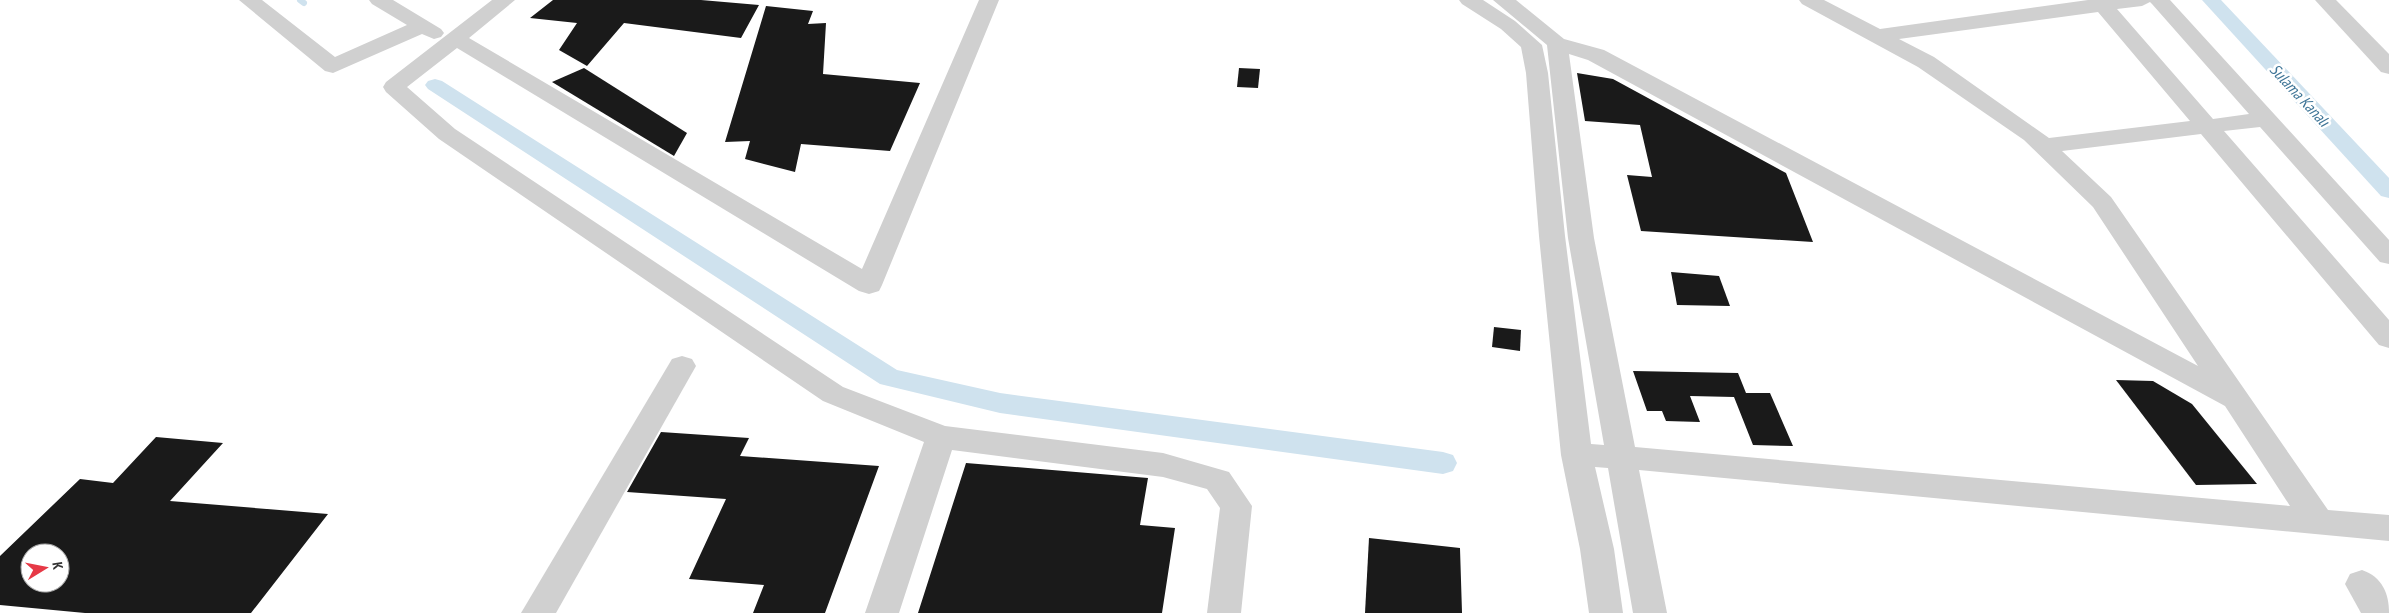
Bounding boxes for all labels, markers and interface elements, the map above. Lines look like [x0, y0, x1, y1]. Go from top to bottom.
water label: Sulama Kanalı [2266, 59, 2335, 132]
north arrow [20, 543, 70, 593]
text: K [48, 561, 67, 572]

